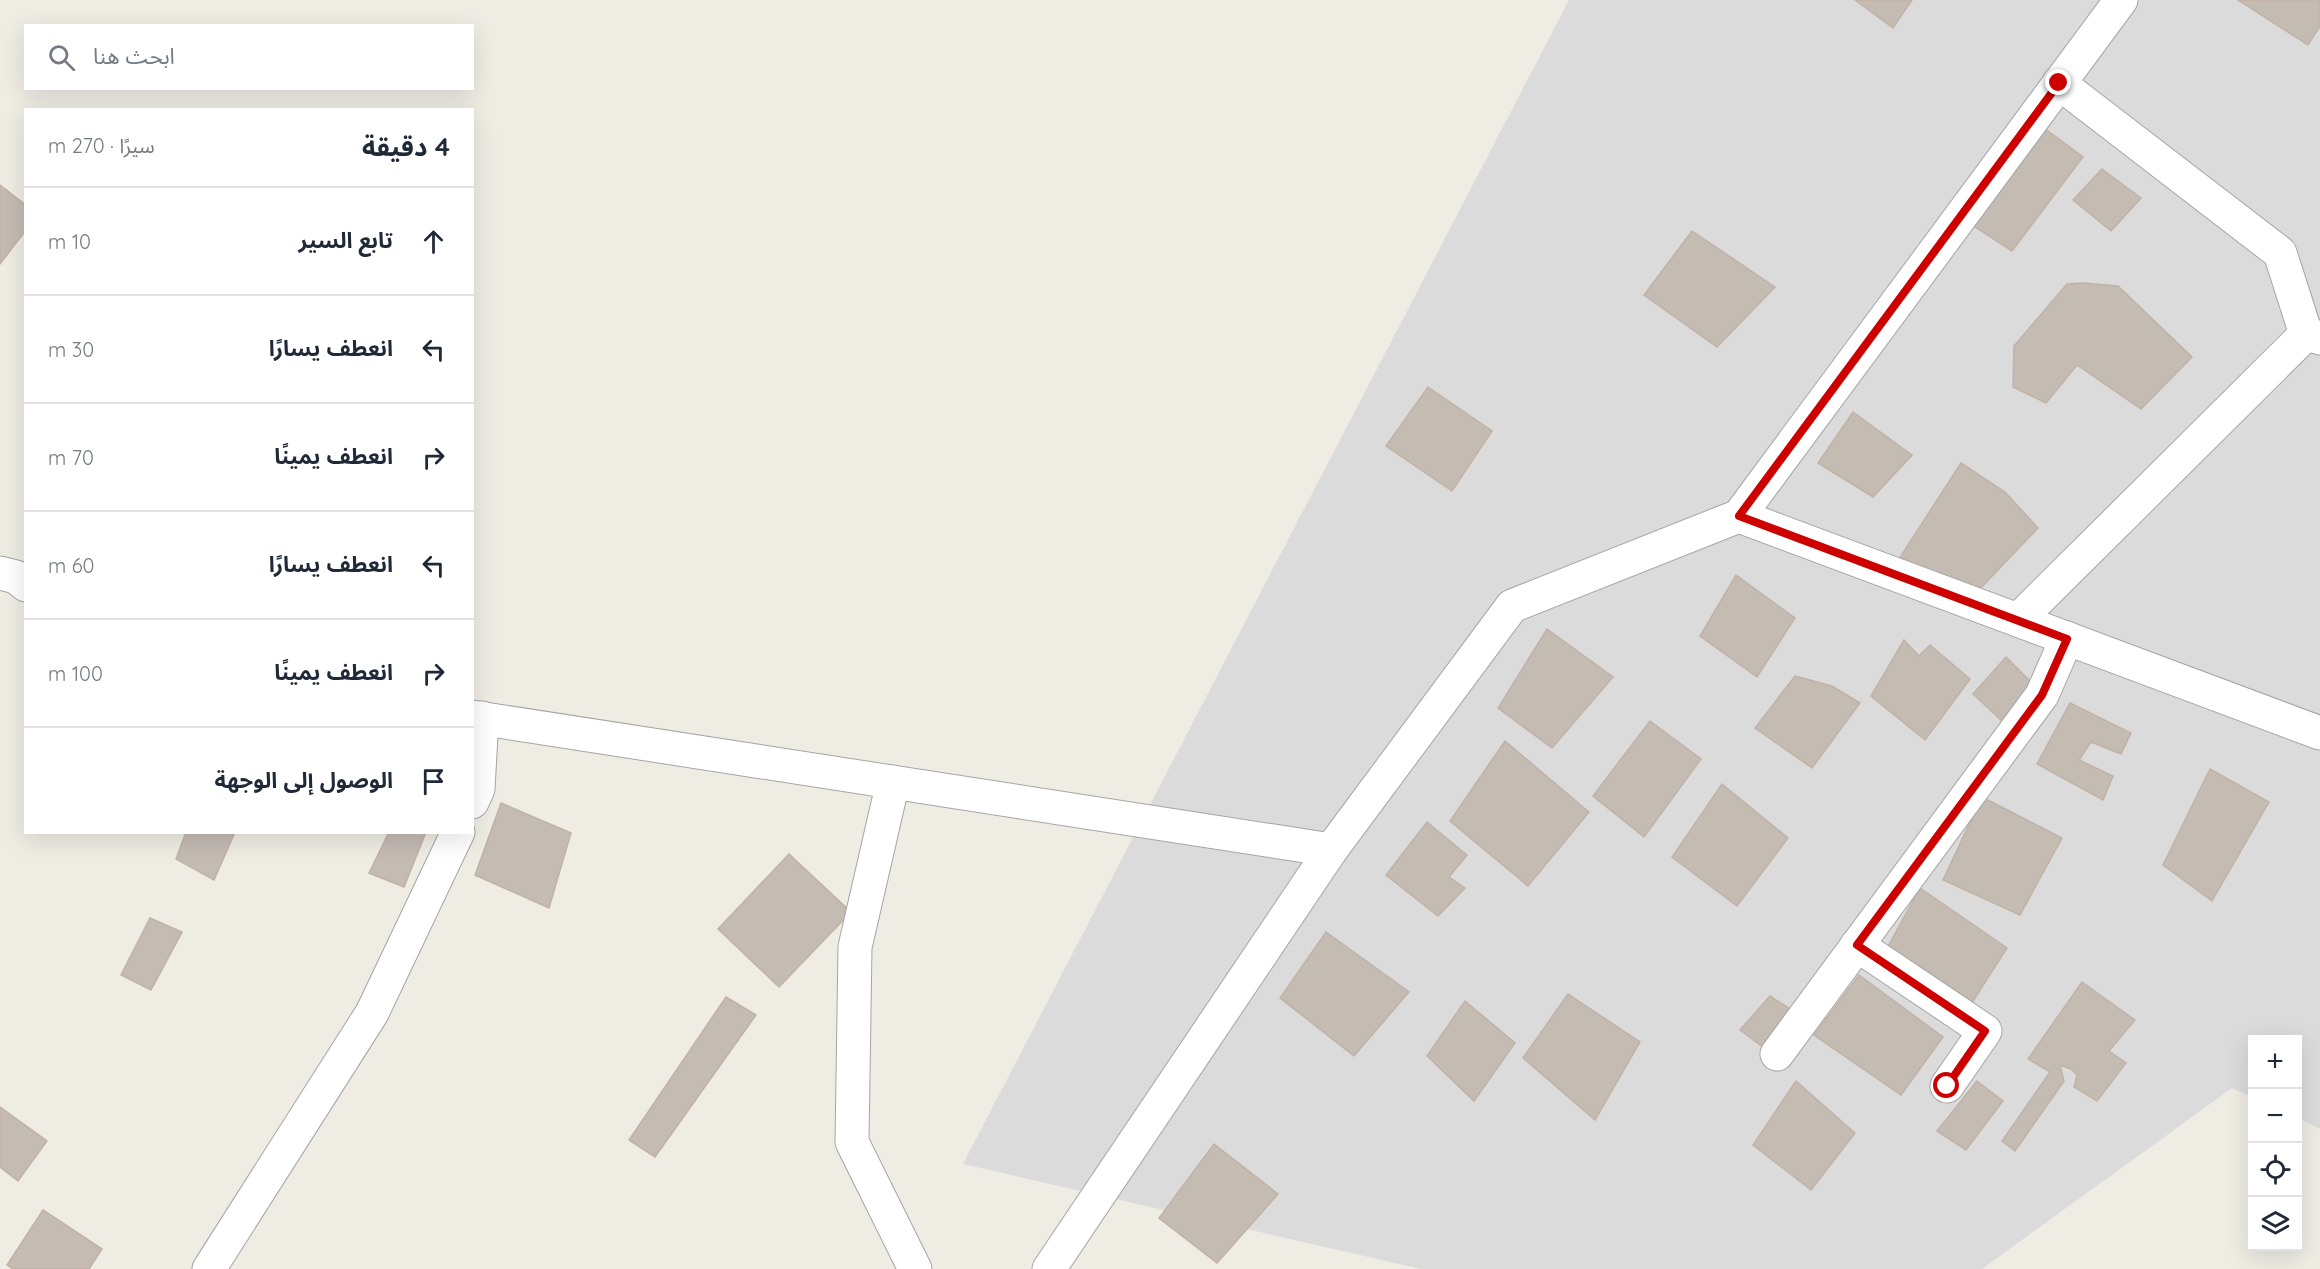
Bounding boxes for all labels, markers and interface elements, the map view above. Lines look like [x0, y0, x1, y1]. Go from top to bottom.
search box [24, 24, 474, 90]
icon: search [45, 41, 78, 74]
text: ابحث هنا [93, 42, 175, 70]
route end [2045, 69, 2071, 95]
text: 4 دقيقة [362, 130, 450, 163]
text: سيرًا · 270 m [48, 133, 155, 158]
icon: ahead [417, 225, 450, 258]
text: تابع السير [299, 226, 393, 254]
text: 10 m [48, 229, 91, 254]
icon: left [417, 333, 450, 366]
text: انعطف يسارًا [269, 334, 393, 362]
text: 30 m [48, 337, 94, 362]
icon: right [417, 441, 450, 474]
text: انعطف يمينًا [274, 442, 393, 470]
text: 70 m [48, 445, 94, 470]
icon: left [417, 549, 450, 582]
text: انعطف يسارًا [269, 550, 393, 578]
text: 60 m [48, 553, 94, 578]
icon: right [417, 657, 450, 690]
text: انعطف يمينًا [274, 658, 393, 686]
text: 100 m [48, 661, 103, 686]
icon: arrive [417, 765, 450, 798]
text: الوصول إلى الوجهة [215, 766, 393, 794]
map controls [2248, 1035, 2302, 1251]
button: + [2248, 1035, 2302, 1089]
route start [1933, 1072, 1959, 1098]
button: − [2248, 1089, 2302, 1143]
button: locate [2248, 1143, 2302, 1197]
button: layers [2248, 1197, 2302, 1251]

